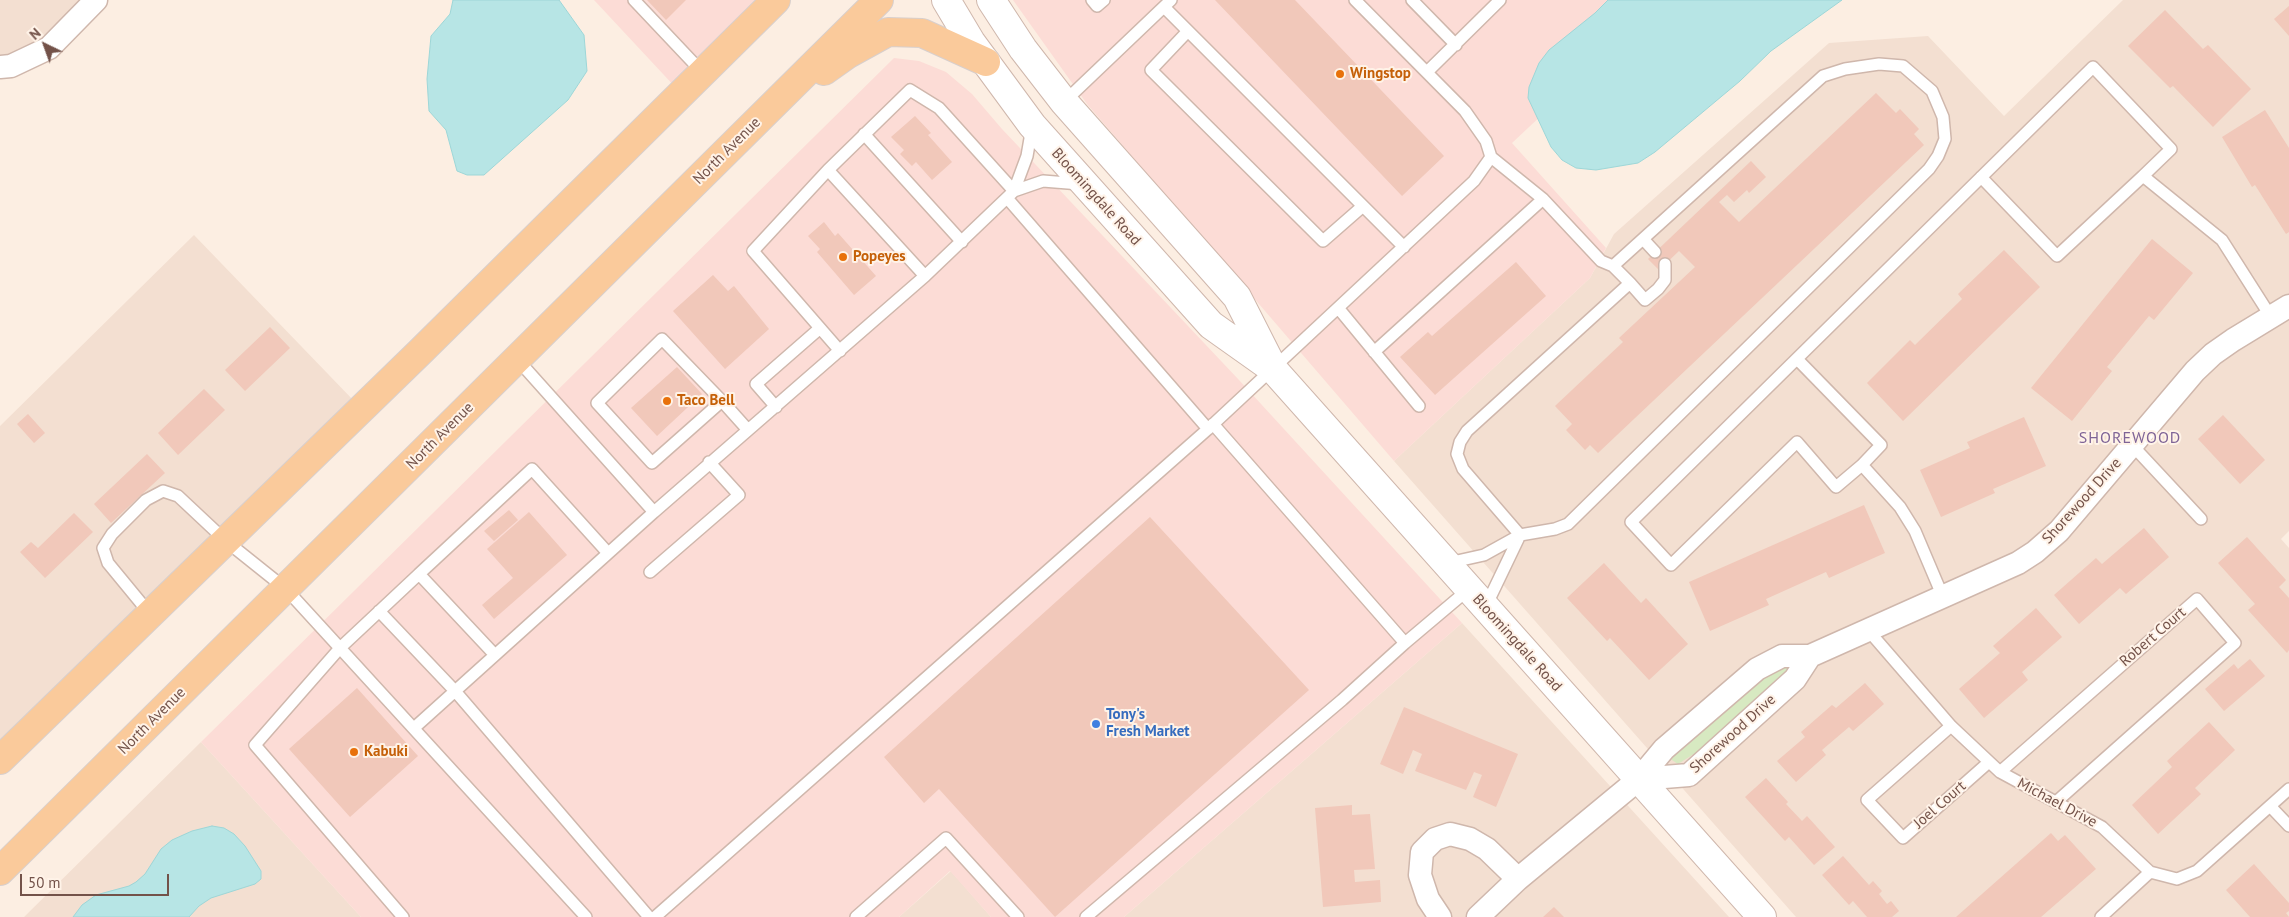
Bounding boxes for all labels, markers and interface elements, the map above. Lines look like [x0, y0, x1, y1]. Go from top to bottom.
north arrow [20, 20, 70, 70]
text: N [26, 24, 44, 44]
place label: Wingstop [1350, 65, 1411, 83]
marker: Wingstop [1334, 68, 1346, 80]
street label: North Avenue [690, 114, 764, 188]
street label: Bloomingdale Road [1048, 145, 1144, 249]
place label: Popeyes [853, 248, 906, 266]
marker: Popeyes [837, 251, 849, 263]
place label: Taco Bell [677, 392, 735, 410]
marker: Taco Bell [661, 395, 673, 407]
street label: North Avenue [403, 399, 477, 473]
district label: SHOREWOOD [2078, 428, 2182, 448]
street label: Shorewood Drive [2039, 454, 2125, 548]
street label: Bloomingdale Road [1469, 591, 1565, 695]
street label: Robert Court [2116, 604, 2190, 670]
street label: North Avenue [115, 684, 189, 758]
street label: Shorewood Drive [1686, 691, 1780, 777]
place label: Tony's Fresh Market [1106, 706, 1190, 741]
marker: Tony's Fresh Market [1090, 718, 1102, 730]
place label: Kabuki [364, 743, 408, 761]
marker: Kabuki [348, 746, 360, 758]
street label: Michael Drive [2014, 774, 2100, 832]
street label: Joel Court [1910, 777, 1970, 833]
scale bar [22, 864, 171, 896]
text: 50 m [28, 873, 61, 892]

